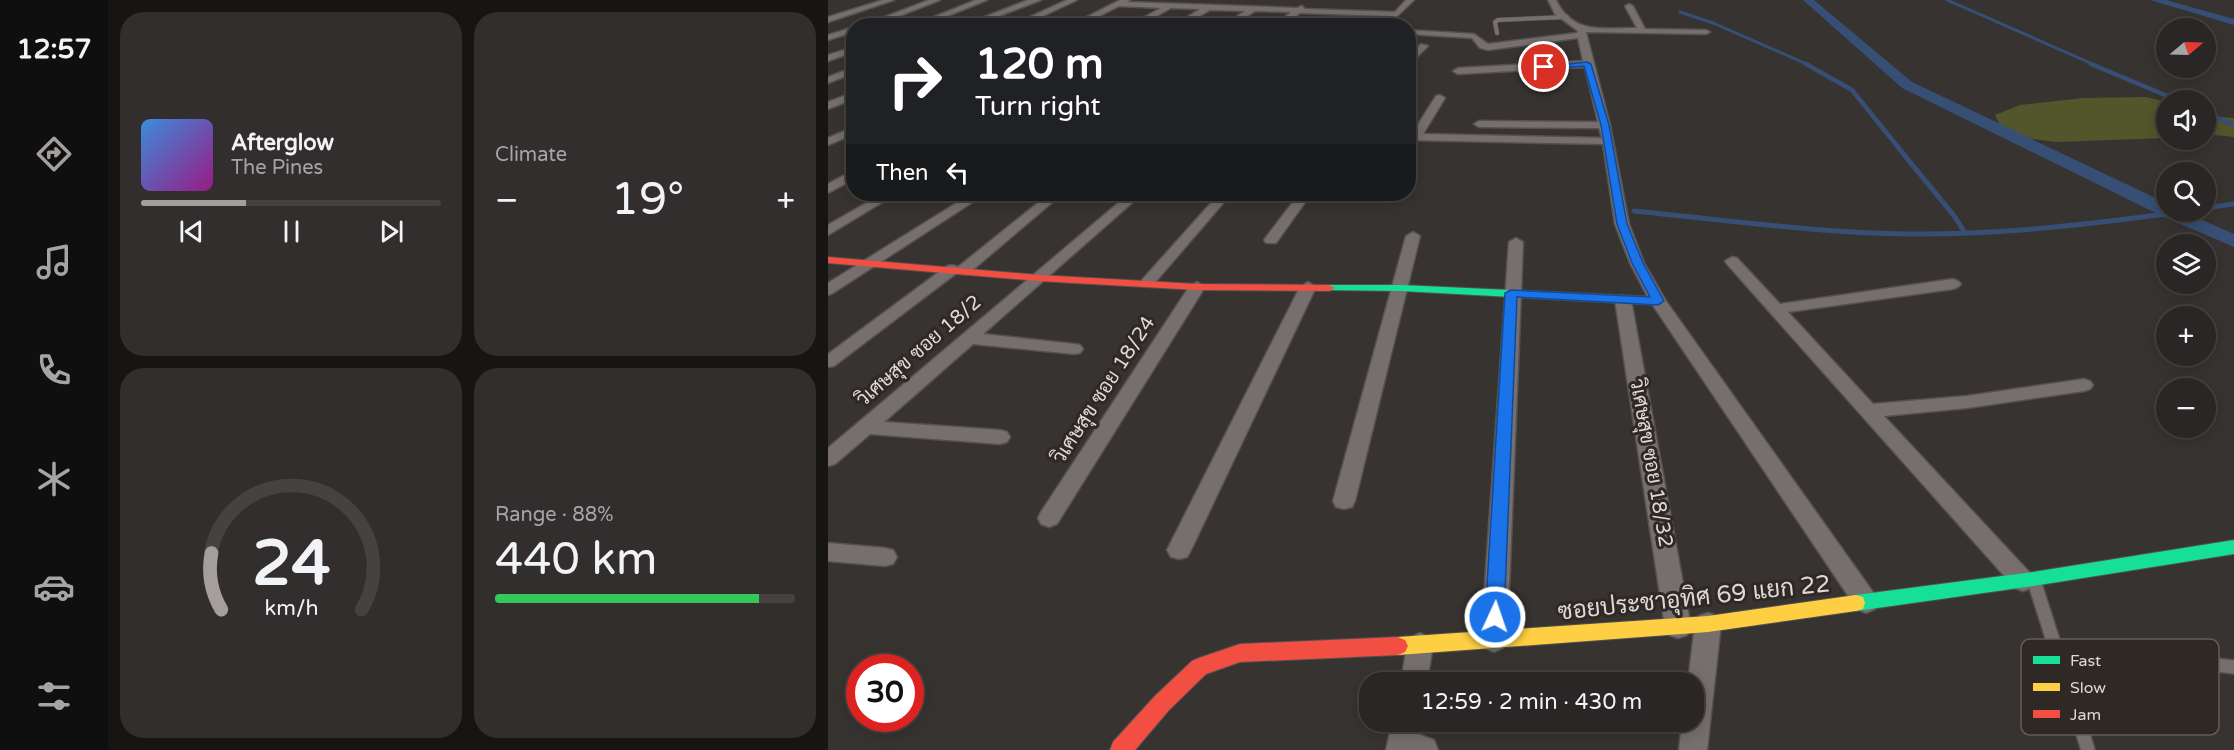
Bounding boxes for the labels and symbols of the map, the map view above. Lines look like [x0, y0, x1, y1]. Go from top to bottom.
north arrow [2156, 18, 2216, 78]
pin [1518, 41, 1569, 92]
street label: วิเศษสุข ซอย 18/2 [850, 289, 987, 413]
street label: วิเศษสุข ซอย 18/24 [1046, 311, 1161, 469]
street label: วิเศษสุข ซอย 18/32 [1623, 376, 1679, 549]
street label: ซอยประชาอุทิศ 69 แยก 22 [1556, 569, 1832, 628]
position arrow [1463, 585, 1527, 649]
legend [2021, 639, 2219, 735]
text: Fast [2070, 651, 2101, 671]
speed limit sign: 30 [846, 654, 924, 732]
text: Slow [2070, 678, 2106, 698]
text: Jam [2070, 705, 2101, 725]

